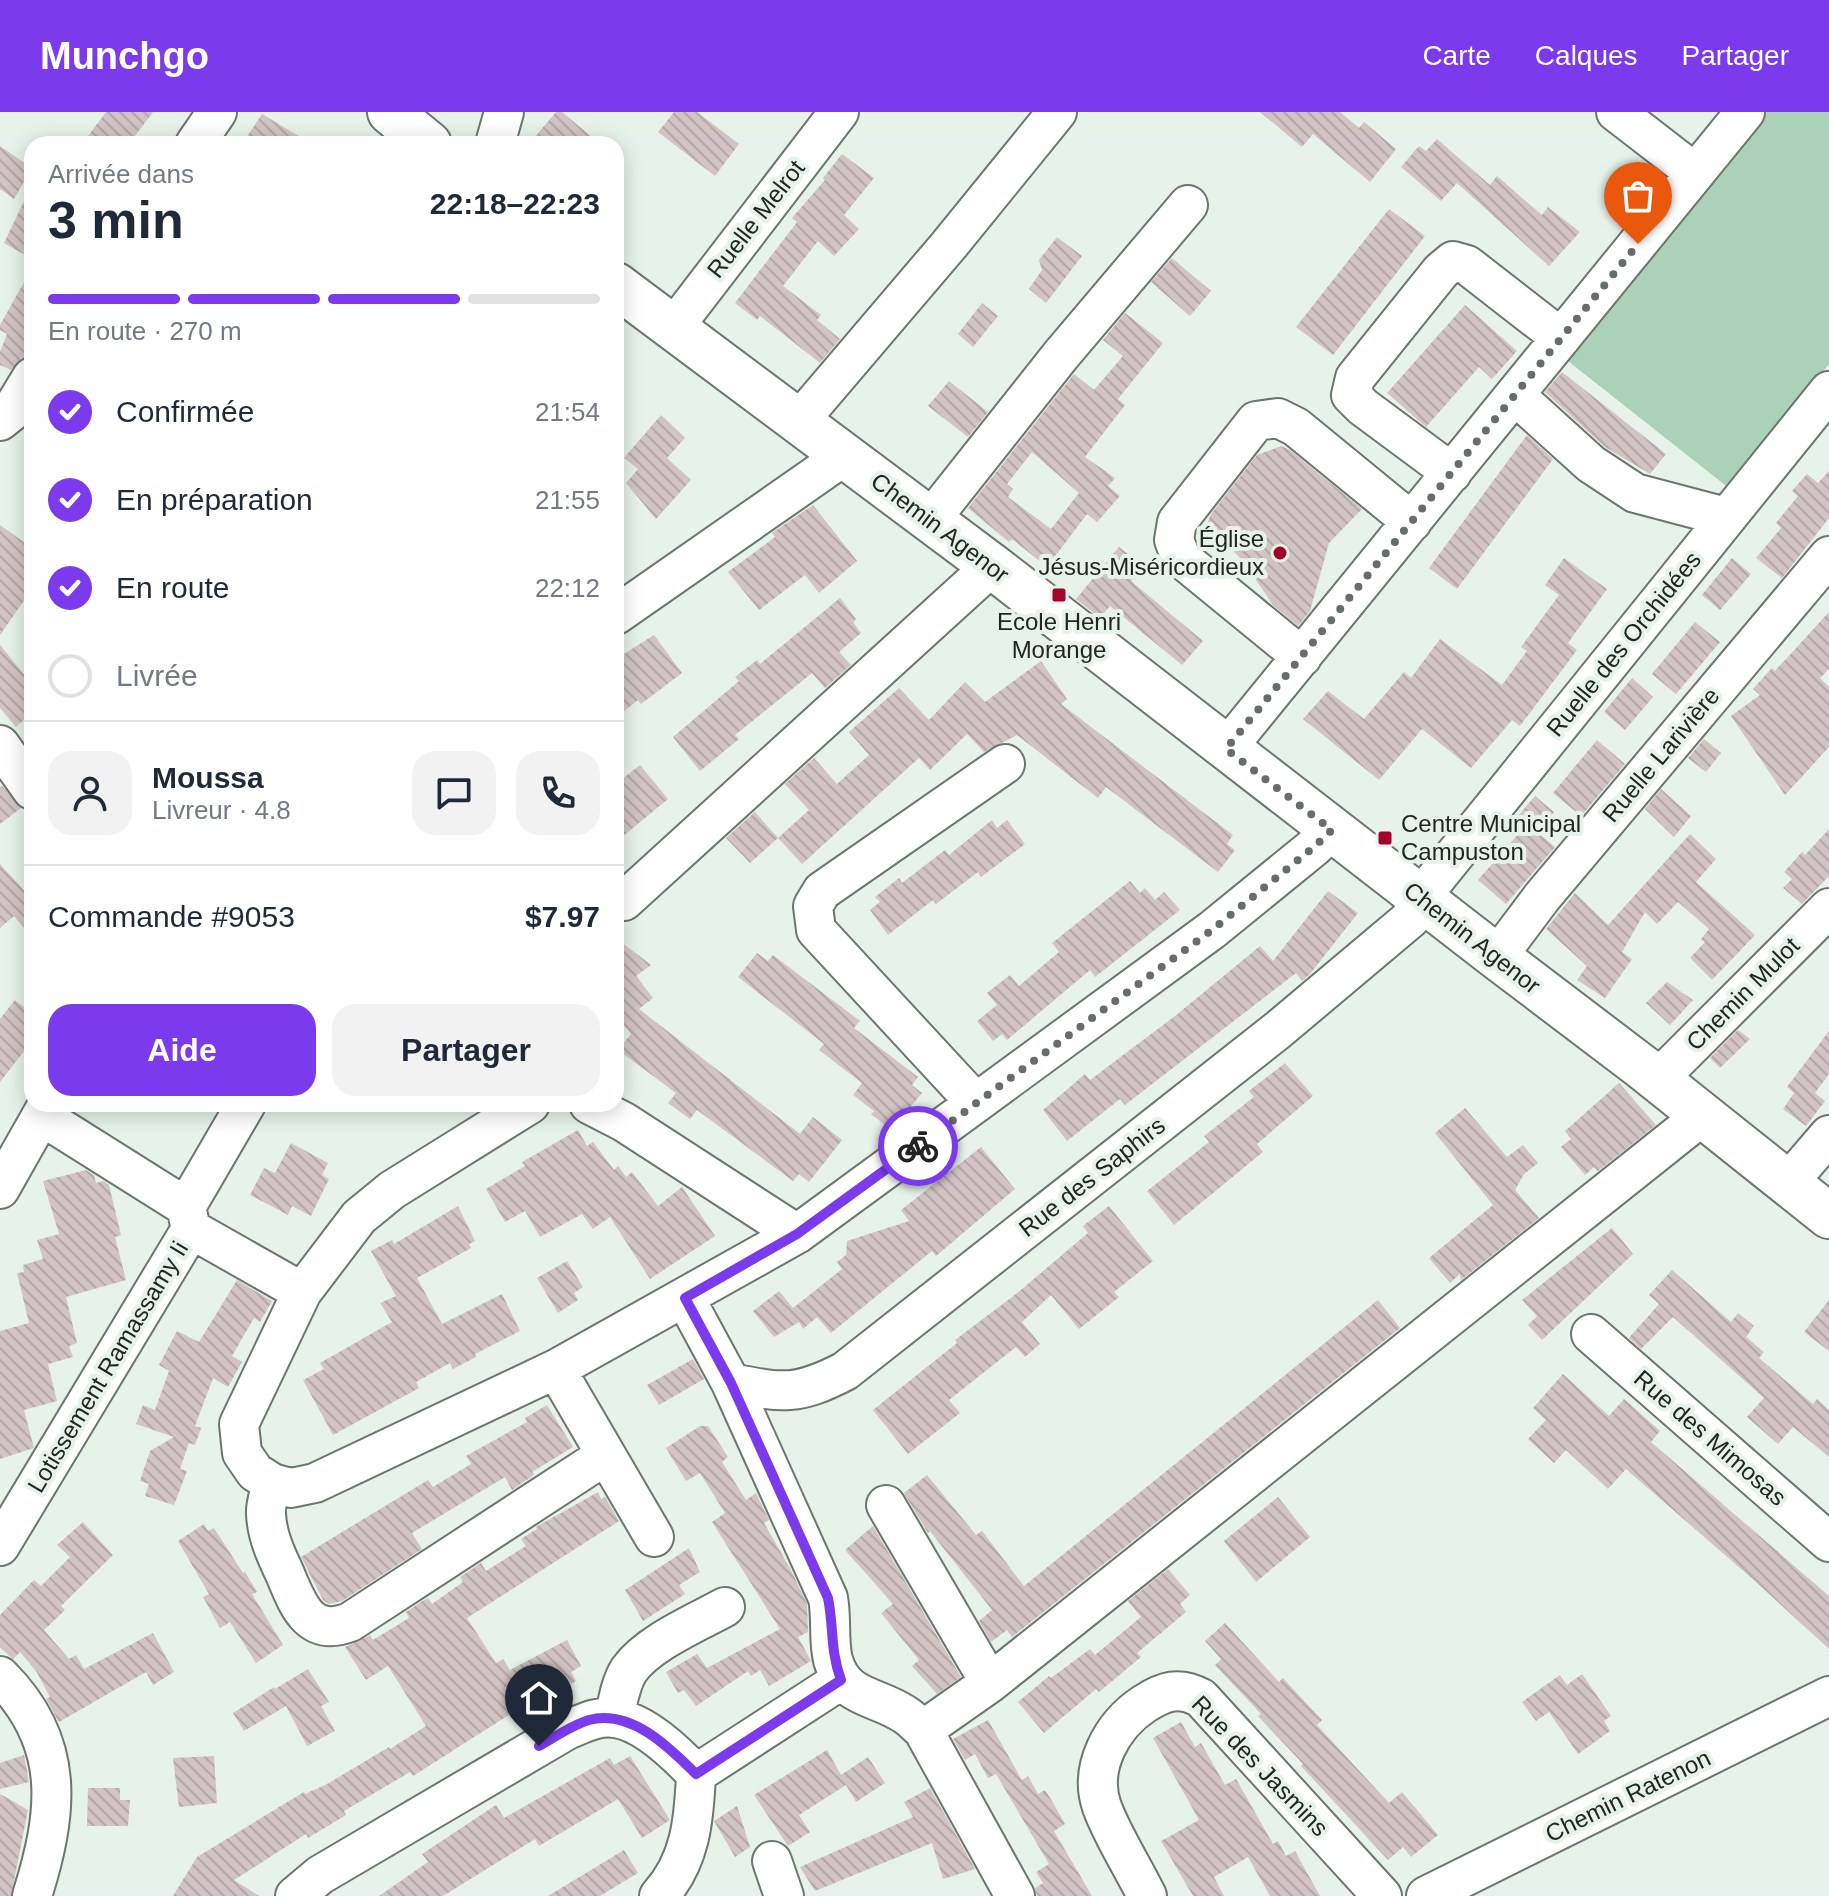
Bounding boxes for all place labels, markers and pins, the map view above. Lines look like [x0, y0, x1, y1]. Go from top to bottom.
pin [1604, 162, 1672, 244]
place label: Église Jésus-Miséricordieux [1039, 525, 1264, 580]
marker: Église Jésus-Miséricordieux [1271, 544, 1289, 562]
marker: Ecole Henri Morange [1050, 586, 1068, 604]
place label: Ecole Henri Morange [997, 608, 1121, 663]
place label: Centre Municipal Campuston [1401, 810, 1581, 865]
marker: Centre Municipal Campuston [1376, 829, 1394, 847]
pin [505, 1664, 573, 1746]

